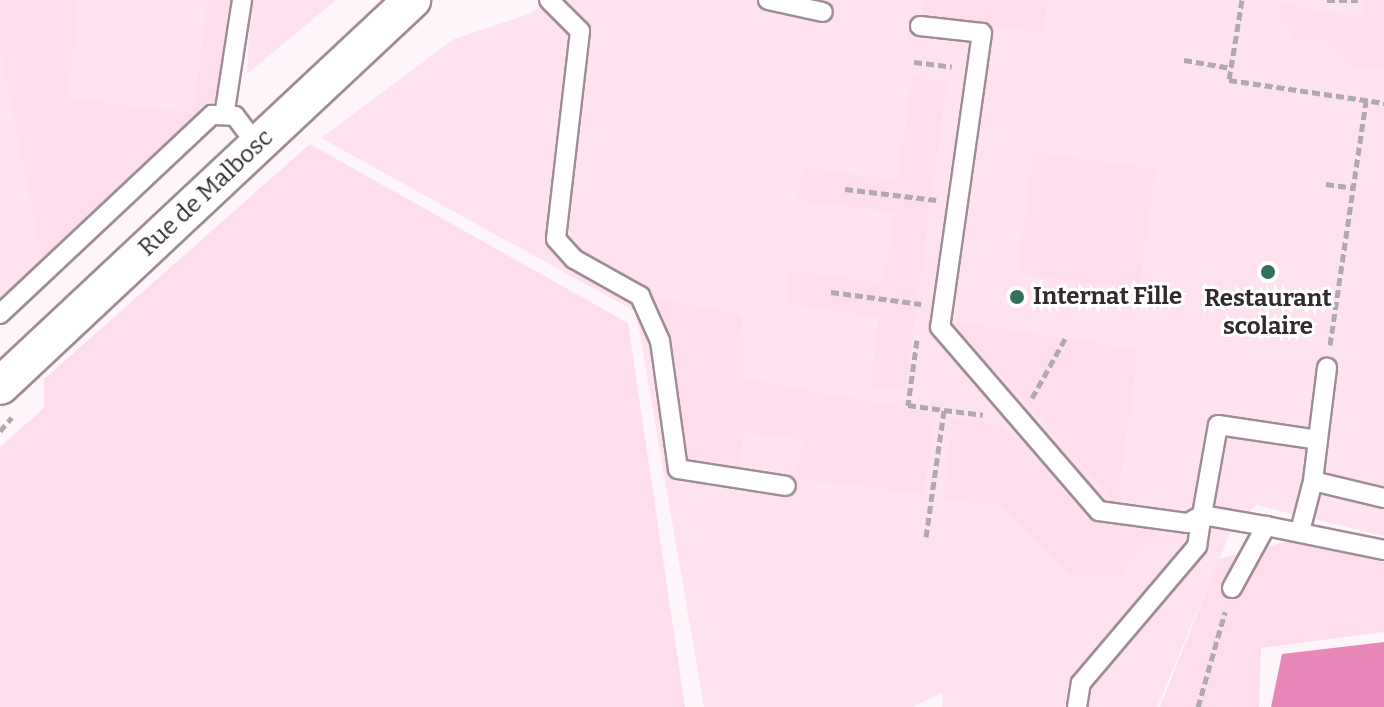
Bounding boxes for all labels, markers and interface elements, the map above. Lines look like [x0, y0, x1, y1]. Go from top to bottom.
street label: Rue de Malbosc [133, 124, 279, 262]
marker: Restaurant scolaire [1259, 263, 1277, 281]
place label: Internat Fille [1033, 283, 1182, 311]
place label: Restaurant scolaire [1204, 285, 1332, 341]
marker: Internat Fille [1008, 288, 1026, 306]

